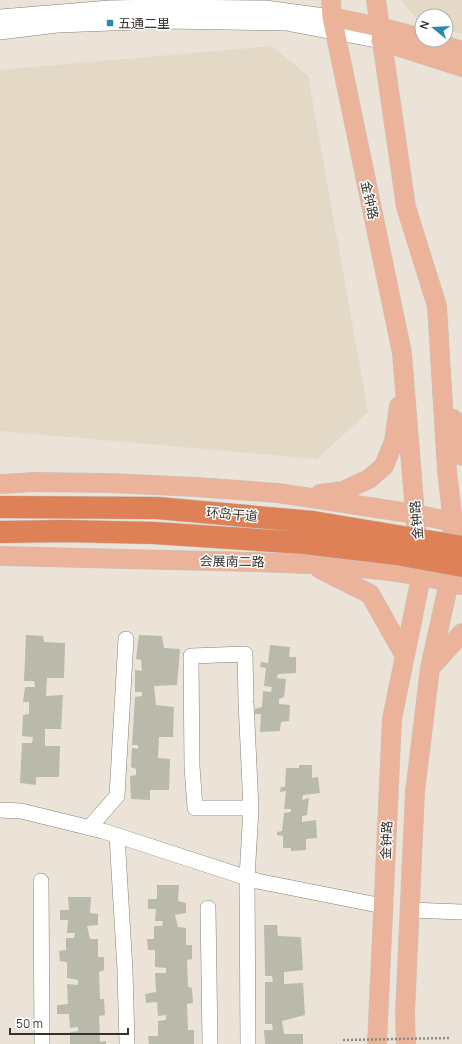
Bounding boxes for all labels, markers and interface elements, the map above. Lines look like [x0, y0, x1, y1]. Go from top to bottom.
north arrow [414, 8, 454, 48]
place label: 五通二里 [118, 14, 170, 32]
marker: 五通二里 [105, 18, 115, 28]
text: N [416, 19, 432, 31]
street label: 金钟路 [357, 179, 383, 221]
street label: 金钟路 [405, 500, 427, 540]
street label: 环岛干道 [205, 503, 259, 525]
street label: 会展南二路 [199, 551, 265, 571]
street label: 金钟路 [376, 820, 396, 860]
scale bar [10, 1010, 128, 1036]
text: 50 m [16, 1015, 43, 1032]

